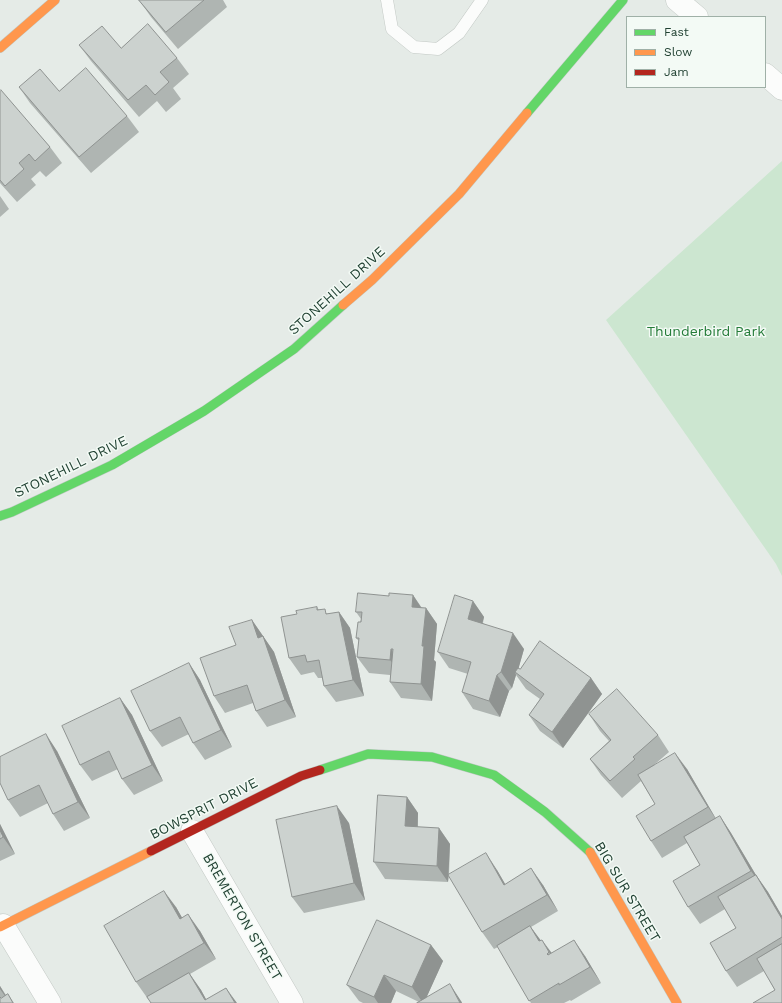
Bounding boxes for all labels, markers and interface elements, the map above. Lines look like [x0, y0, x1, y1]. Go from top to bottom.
legend [626, 16, 766, 88]
text: Fast [664, 25, 689, 39]
text: Slow [664, 45, 692, 59]
text: Jam [664, 65, 689, 79]
street label: STONEHILL DRIVE [285, 243, 389, 339]
park label: Thunderbird Park [647, 324, 765, 340]
street label: STONEHILL DRIVE [12, 432, 130, 502]
street label: BOWSPRIT DRIVE [147, 775, 261, 843]
street label: BIG SUR STREET [590, 839, 664, 945]
street label: BREMERTON STREET [199, 851, 285, 983]

